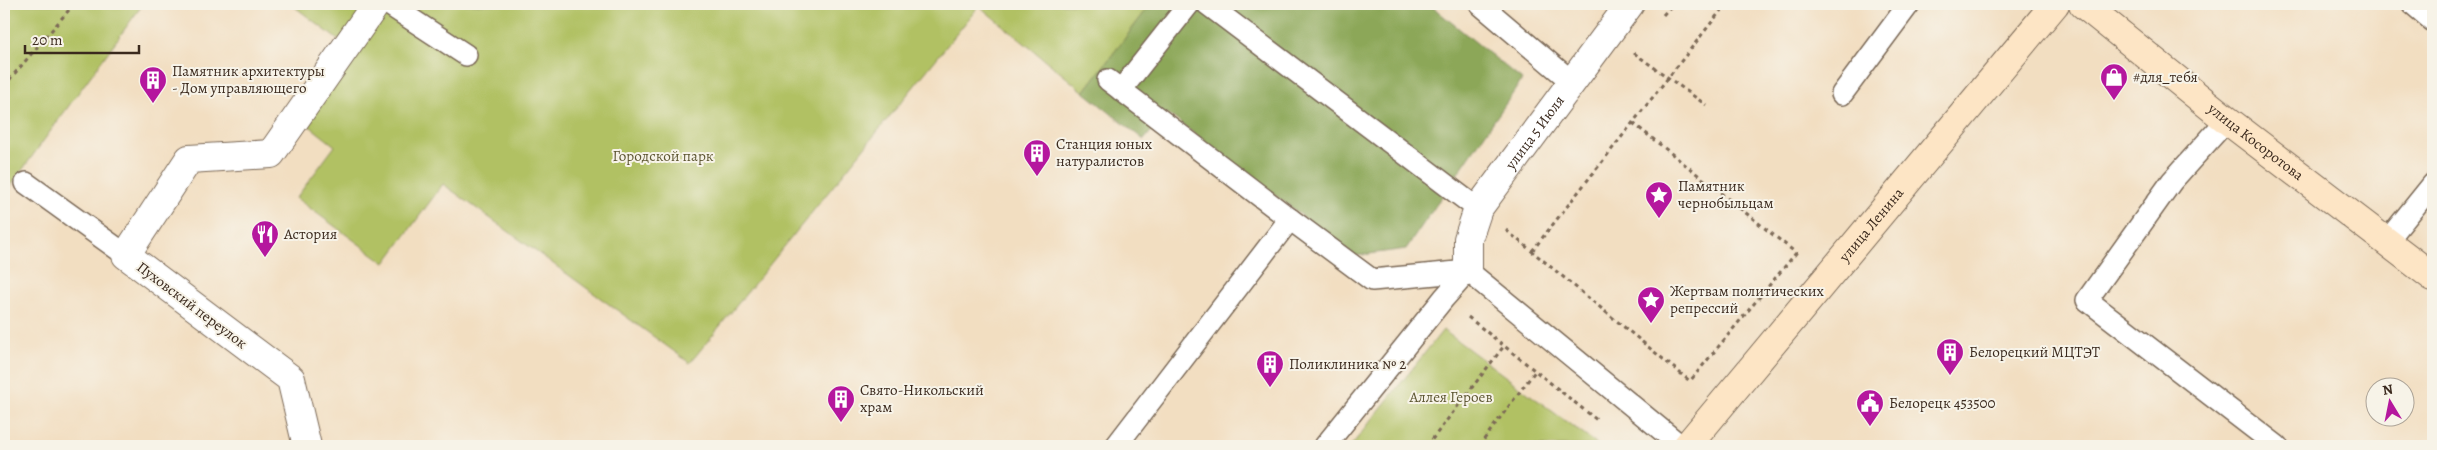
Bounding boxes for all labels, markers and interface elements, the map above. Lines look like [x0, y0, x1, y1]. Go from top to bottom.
scale bar [25, 22, 139, 54]
text: 20 m [32, 30, 63, 50]
place label: Памятник архитектуры - Дом управляющего [172, 61, 325, 98]
shop icon: #для_тебя [2099, 62, 2129, 101]
building icon: Памятник архитектуры - Дом управляющего [138, 65, 168, 104]
place label: #для_тебя [2133, 67, 2198, 87]
street label: улица 5 Июля [1500, 91, 1569, 174]
street label: улица Косоротова [2203, 98, 2308, 185]
place label: Станция юных натуралистов [1056, 134, 1153, 171]
building icon: Станция юных натуралистов [1022, 138, 1052, 177]
park label: Городской парк [612, 146, 714, 166]
place label: Памятник чернобыльцам [1678, 176, 1773, 213]
place icon: Памятник чернобыльцам [1644, 180, 1674, 219]
street label: улица Ленина [1834, 183, 1908, 267]
restaurant icon: Астория [250, 219, 280, 258]
place label: Астория [283, 224, 337, 244]
street label: Пуховский переулок [133, 257, 251, 353]
place label: Жертвам политических репрессий [1670, 281, 1825, 318]
place icon: Жертвам политических репрессий [1636, 285, 1666, 324]
building icon: Белорецкий МЦТЭТ [1935, 337, 1965, 376]
place label: Белорецкий МЦТЭТ [1969, 342, 2101, 362]
building icon: Поликлиника № 2 [1255, 349, 1285, 388]
place label: Поликлиника № 2 [1289, 354, 1406, 374]
north arrow [2364, 378, 2414, 428]
text: N [2381, 379, 2395, 400]
place label: Свято-Никольский храм [860, 380, 984, 417]
building icon: Свято-Никольский храм [826, 384, 856, 423]
park label: Аллея Героев [1408, 387, 1493, 407]
public building icon: Белорецк 453500 [1855, 388, 1885, 427]
place label: Белорецк 453500 [1889, 393, 1996, 413]

